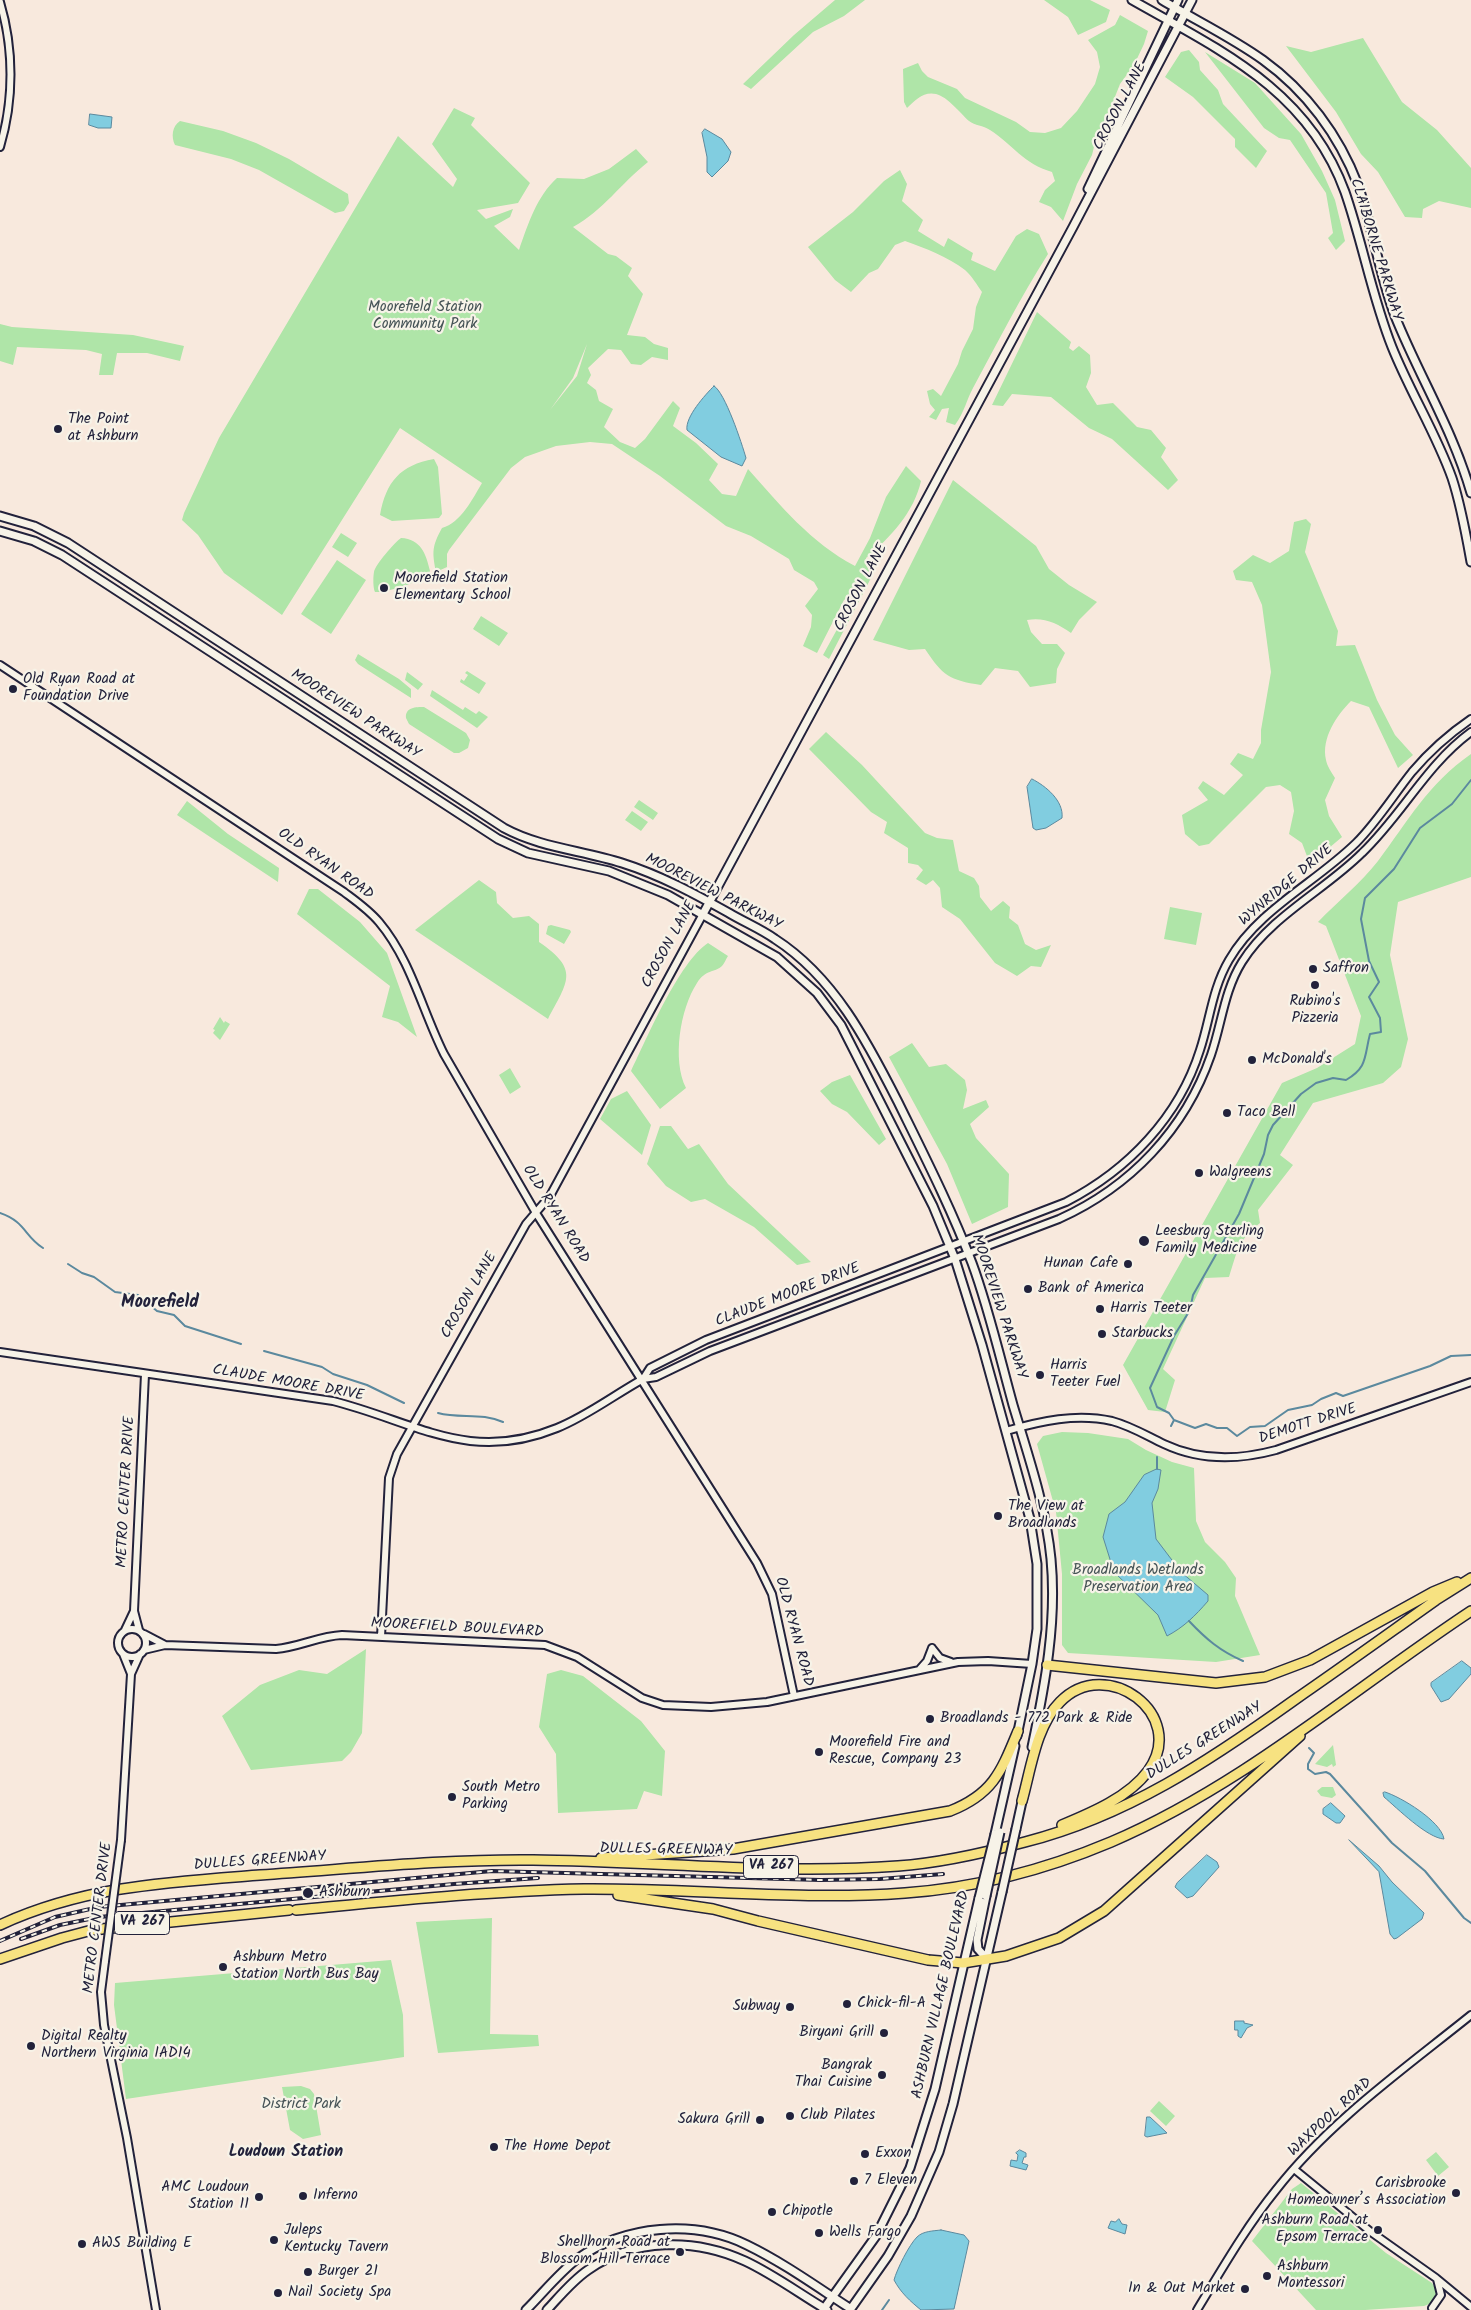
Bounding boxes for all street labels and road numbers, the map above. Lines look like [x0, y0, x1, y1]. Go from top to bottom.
street label: CROSON LANE [1090, 60, 1152, 154]
street label: CLAIBORNE PARKWAY [1345, 177, 1405, 323]
street label: CROSON LANE [831, 541, 893, 635]
street label: MOOREVIEW PARKWAY [287, 666, 423, 764]
street label: OLD RYAN ROAD [274, 825, 376, 905]
street label: WYNRIDGE DRIVE [1236, 841, 1338, 931]
street label: MOOREVIEW PARKWAY [642, 851, 784, 935]
street label: CROSON LANE [639, 898, 701, 992]
street label: OLD RYAN ROAD [518, 1163, 592, 1267]
street label: MOOREVIEW PARKWAY [966, 1232, 1030, 1382]
street label: CROSON LANE [438, 1250, 502, 1342]
street label: CLAUDE MOORE DRIVE [713, 1260, 863, 1332]
street label: CLAUDE MOORE DRIVE [211, 1362, 365, 1406]
street label: DEMOTT DRIVE [1257, 1401, 1359, 1449]
street label: METRO CENTER DRIVE [114, 1416, 140, 1568]
street label: OLD RYAN ROAD [770, 1575, 816, 1689]
street label: MOOREFIELD BOULEVARD [370, 1615, 544, 1643]
street label: DULLES GREENWAY [1144, 1699, 1266, 1785]
street label: DULLES GREENWAY [599, 1841, 733, 1861]
street label: METRO CENTER DRIVE [81, 1842, 117, 1994]
street label: DULLES GREENWAY [193, 1848, 327, 1876]
road number: VA 267 [744, 1855, 798, 1878]
street label: ASHBURN VILLAGE BOULEVARD [909, 1889, 975, 2101]
road number: VA 267 [114, 1912, 170, 1935]
street label: WAXPOOL ROAD [1285, 2075, 1377, 2161]

